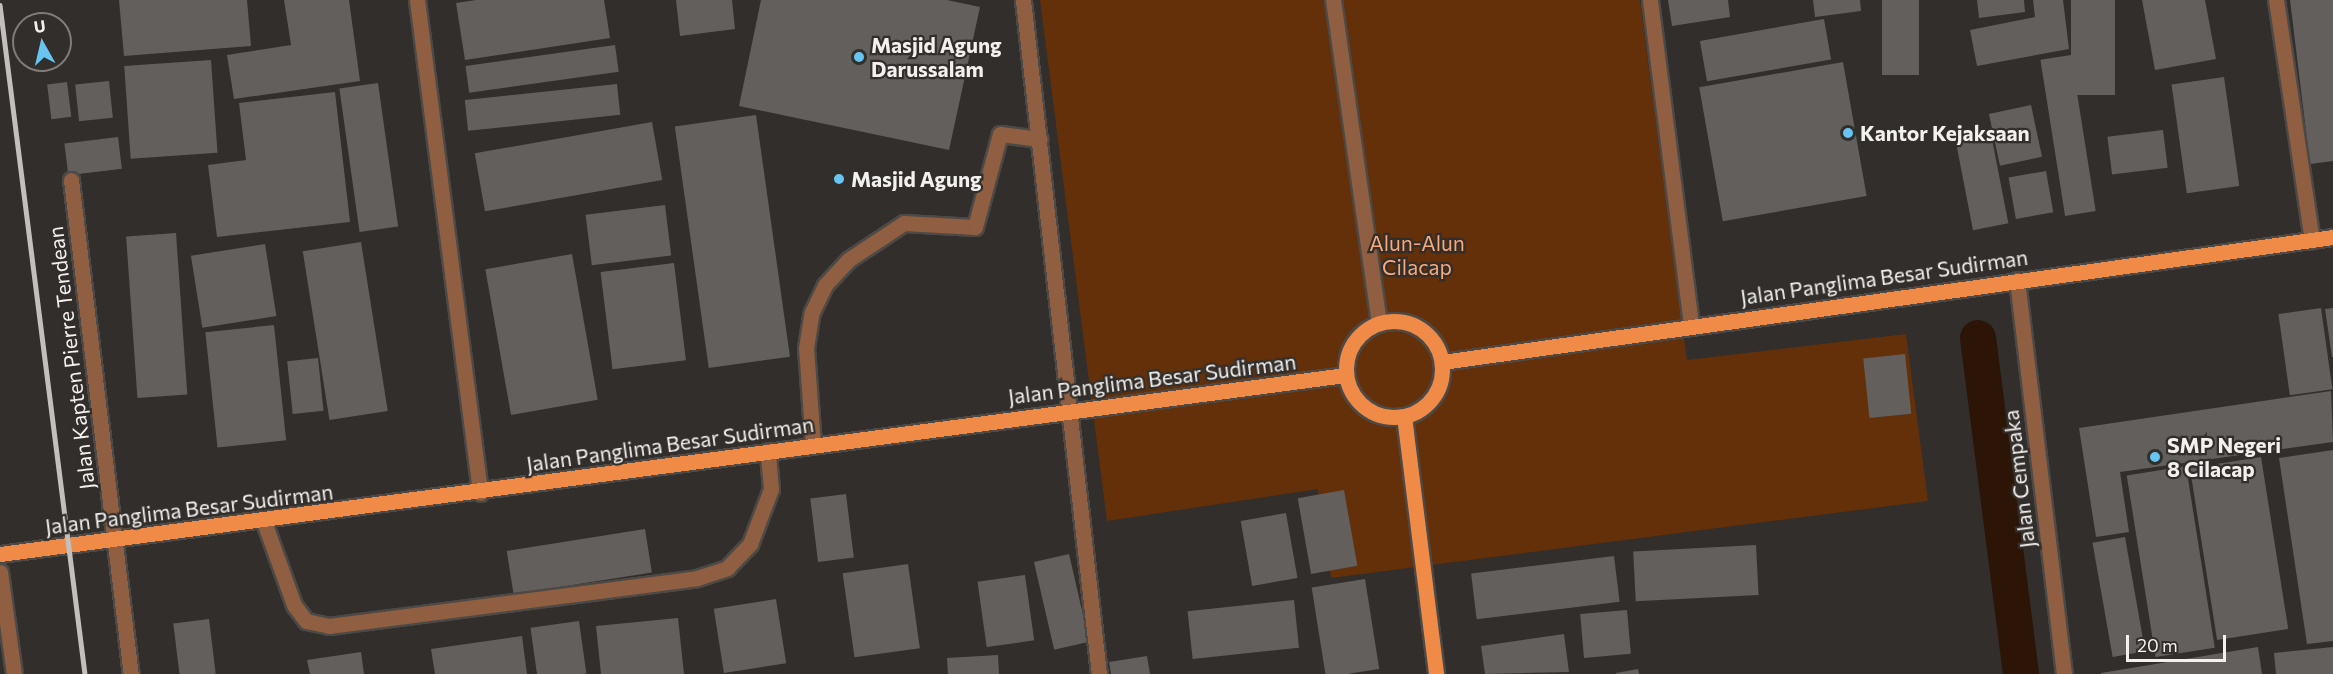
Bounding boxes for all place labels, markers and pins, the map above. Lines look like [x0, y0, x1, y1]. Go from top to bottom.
place label: Masjid Agung Darussalam [871, 32, 1002, 82]
marker: Masjid Agung Darussalam [852, 50, 866, 64]
place label: Kantor Kejaksaan [1860, 120, 2030, 146]
marker: Kantor Kejaksaan [1841, 126, 1855, 140]
place label: Masjid Agung [851, 166, 982, 192]
marker: Masjid Agung [832, 172, 846, 186]
place label: SMP Negeri 8 Cilacap [2167, 432, 2281, 482]
marker: SMP Negeri 8 Cilacap [2148, 450, 2162, 464]

